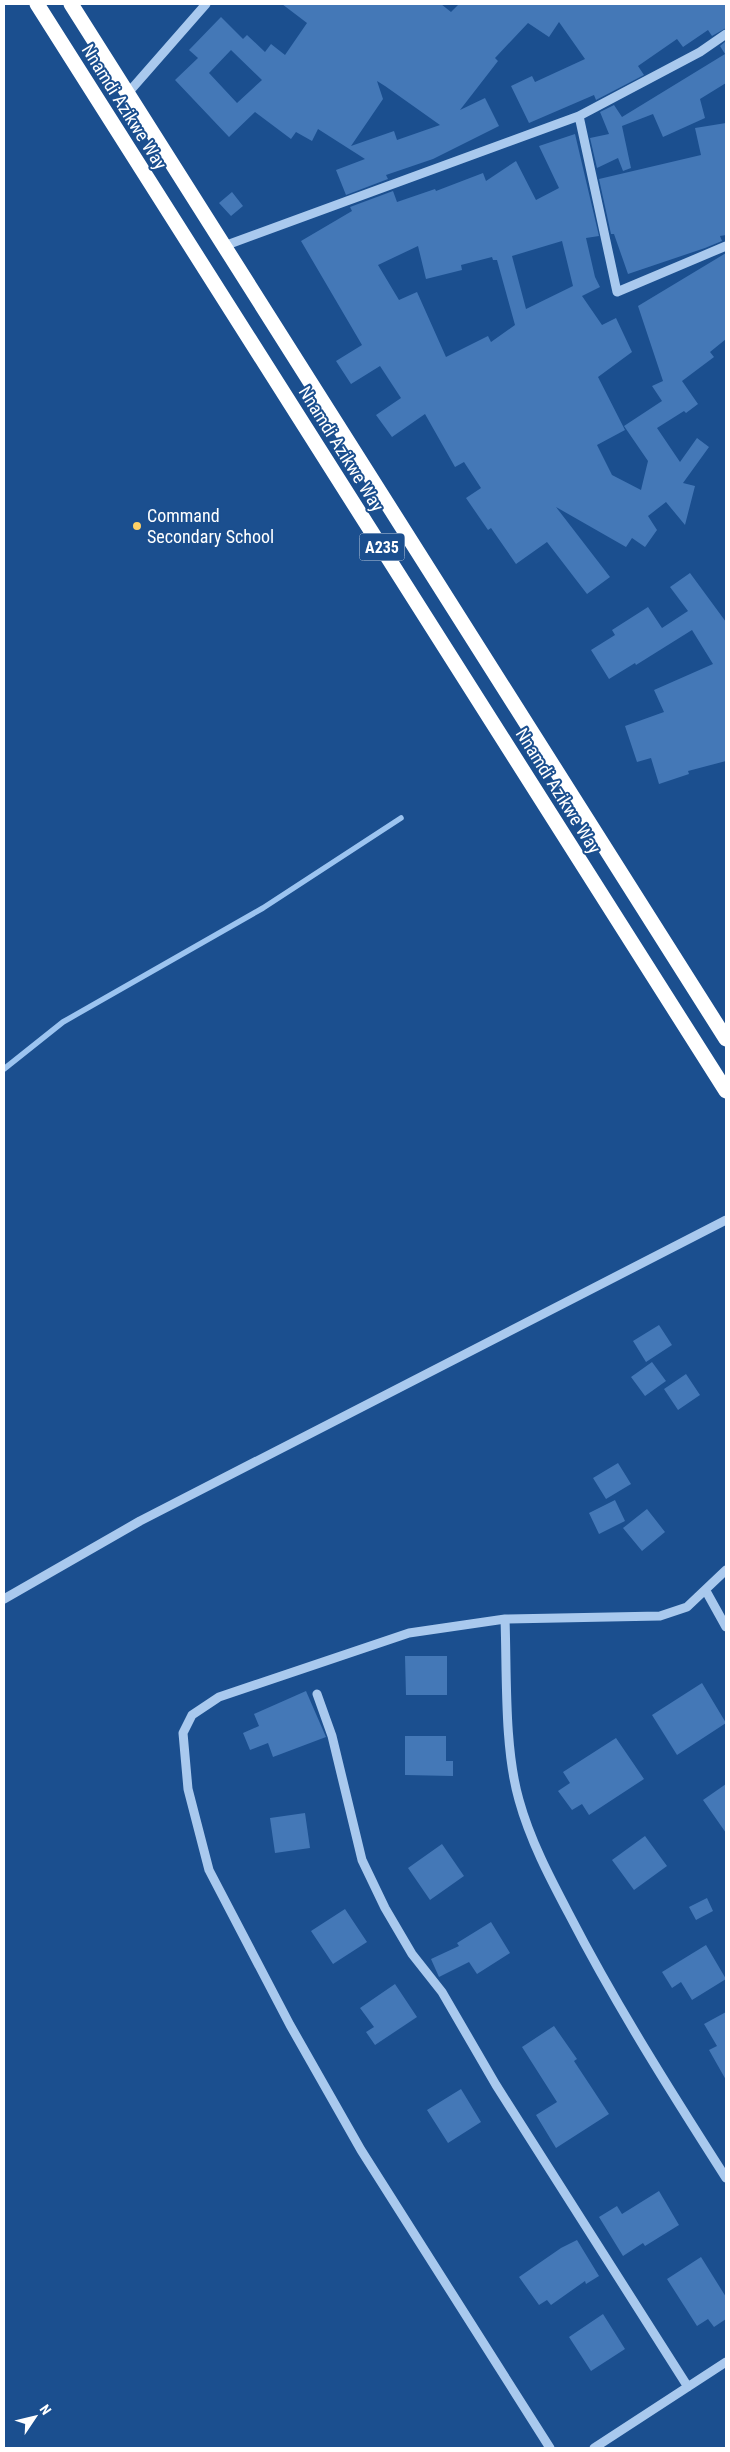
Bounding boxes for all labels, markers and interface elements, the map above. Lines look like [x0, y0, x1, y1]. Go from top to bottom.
street label: Nnamdi Azikwe Way [77, 40, 172, 174]
street label: Nnamdi Azikwe Way [294, 382, 389, 516]
place label: Command Secondary School [147, 505, 274, 547]
marker: Command Secondary School [131, 520, 143, 532]
road number: A235 [360, 534, 404, 560]
street label: Nnamdi Azikwe Way [511, 724, 606, 858]
north arrow [10, 2392, 60, 2442]
text: N [37, 2401, 55, 2418]

